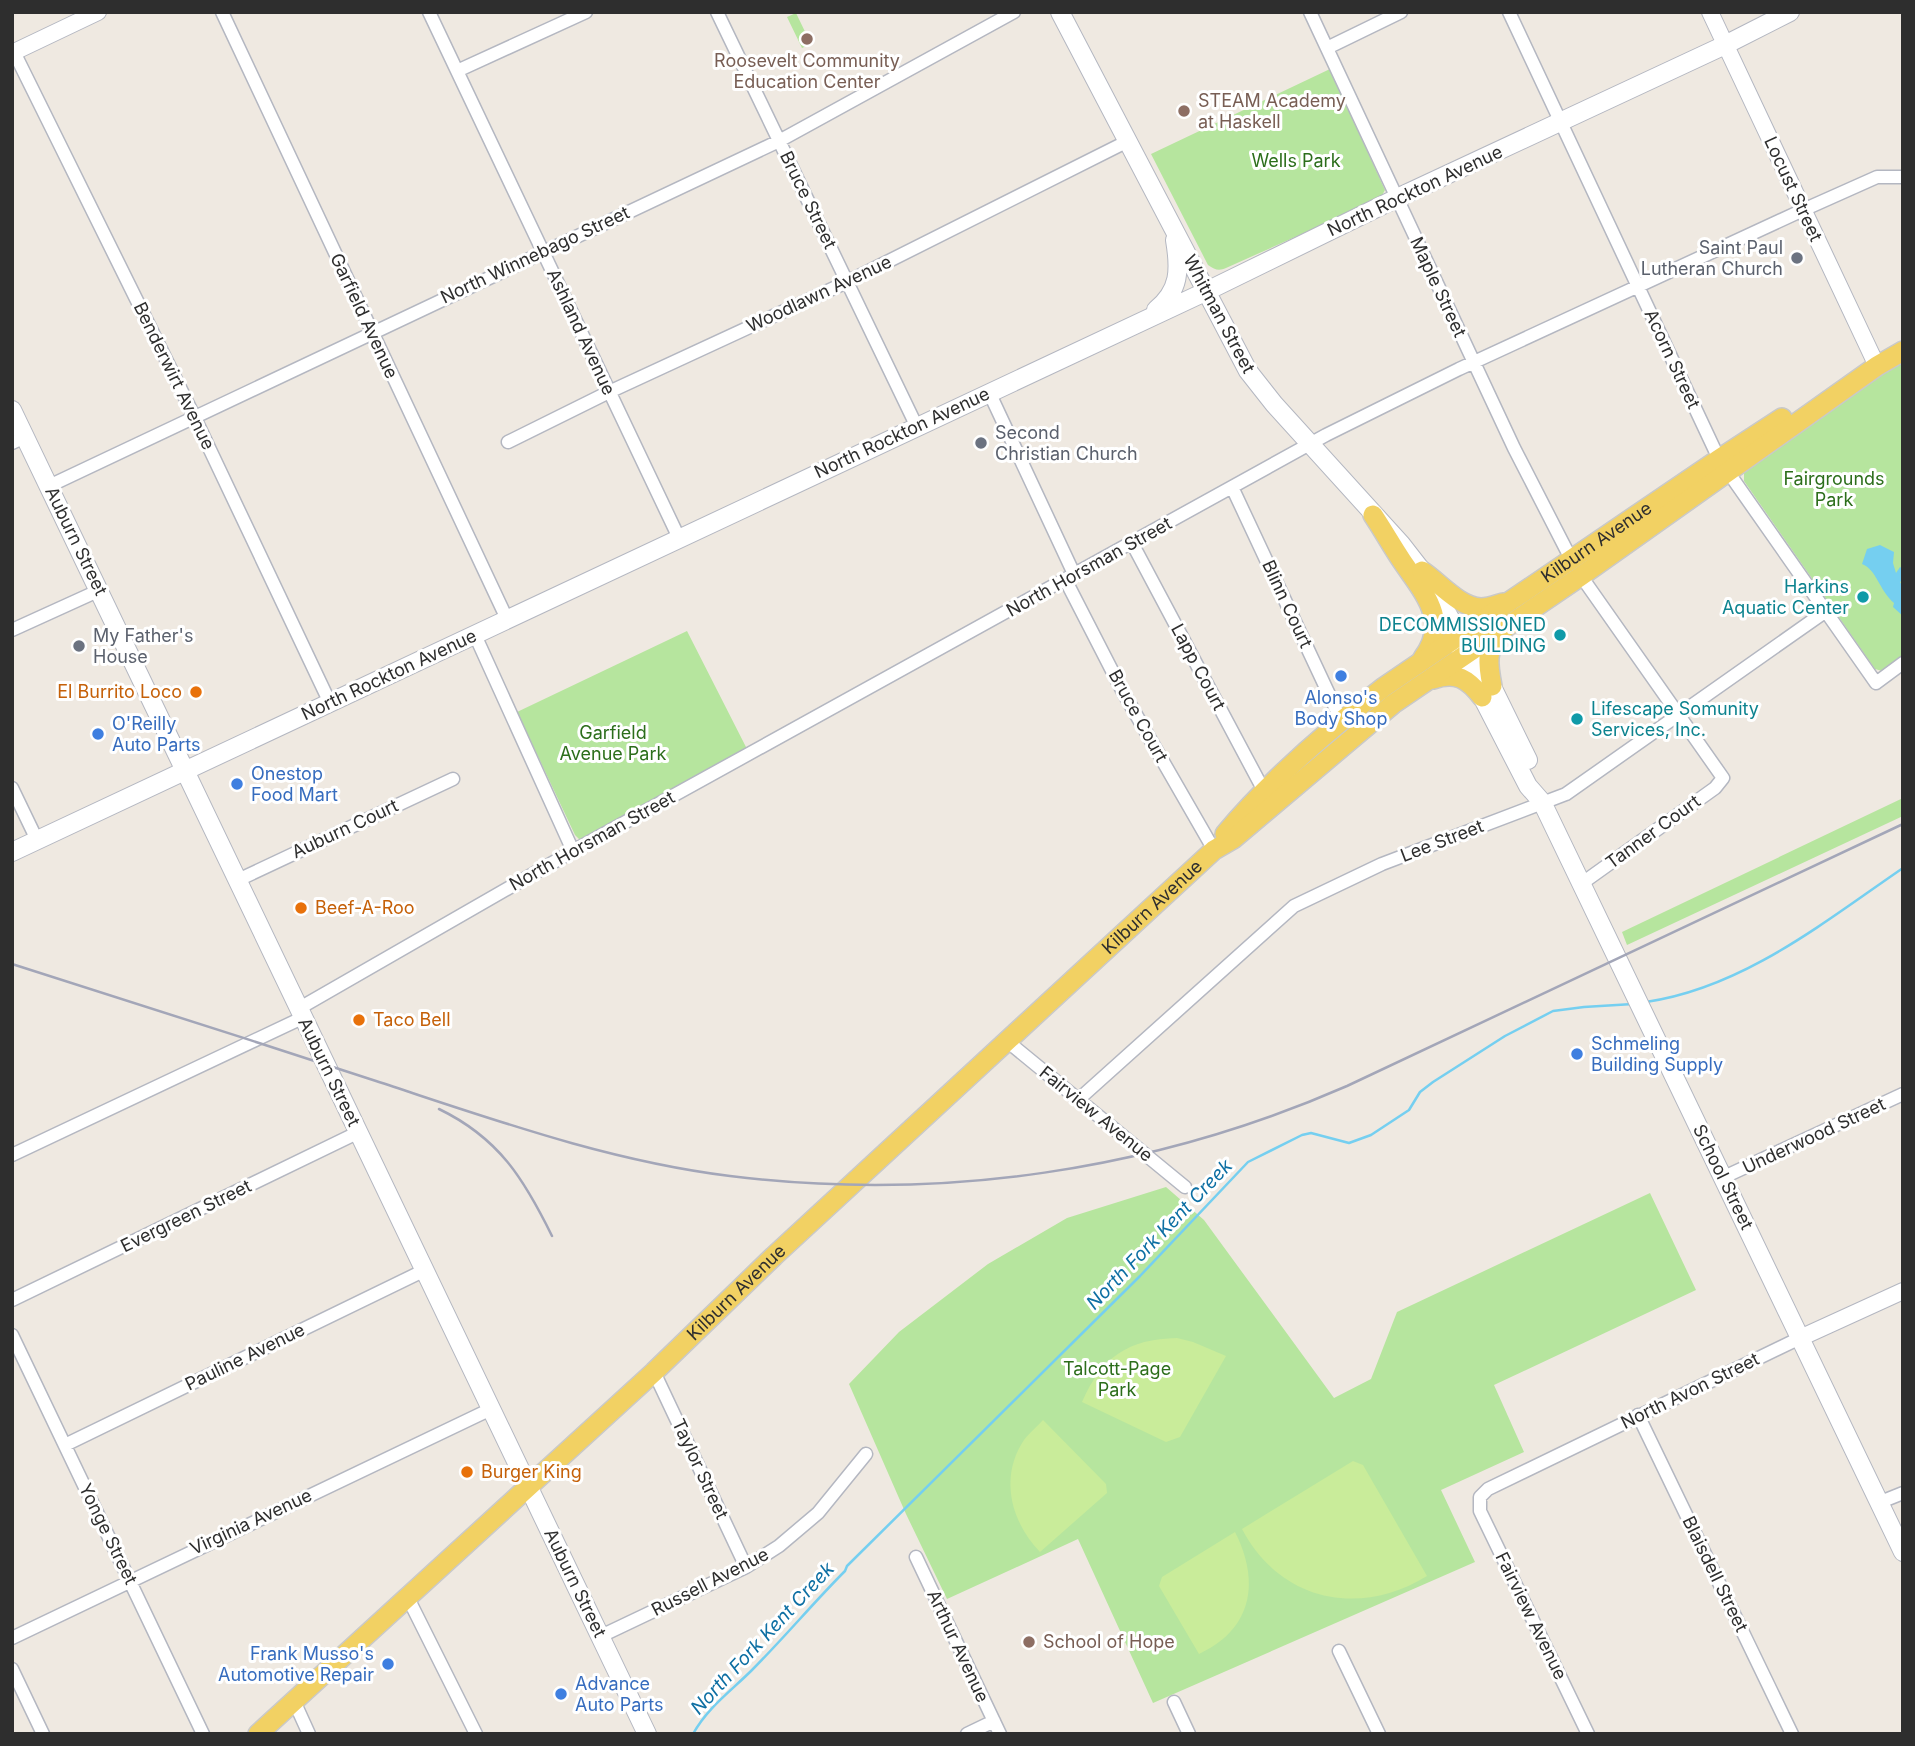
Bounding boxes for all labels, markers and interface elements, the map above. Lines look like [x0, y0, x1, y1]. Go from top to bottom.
marker: Roosevelt Community Education Center [799, 31, 815, 47]
place label: Roosevelt Community Education Center [714, 50, 900, 92]
place label: STEAM Academy at Haskell [1198, 90, 1346, 132]
marker: STEAM Academy at Haskell [1176, 103, 1192, 119]
street label: Locust Street [1760, 133, 1827, 245]
street label: North Rockton Avenue [1324, 141, 1506, 240]
street label: Bruce Street [776, 148, 841, 252]
park label: Wells Park [1251, 150, 1341, 171]
street label: North Winnebago Street [437, 201, 633, 308]
street label: Maple Street [1406, 233, 1471, 340]
place label: Saint Paul Lutheran Church [1641, 237, 1783, 279]
street label: Garfield Avenue [326, 250, 403, 382]
marker: Saint Paul Lutheran Church [1789, 250, 1805, 266]
street label: Woodlawn Avenue [743, 251, 895, 336]
street label: Whitman Street [1179, 251, 1260, 377]
street label: Ashland Avenue [543, 265, 620, 398]
street label: Benderwirt Avenue [130, 299, 219, 453]
street label: Acorn Street [1640, 306, 1705, 412]
street label: North Rockton Avenue [811, 383, 993, 482]
place label: Second Christian Church [995, 422, 1138, 464]
marker: Second Christian Church [973, 435, 989, 451]
park label: Fairgrounds Park [1783, 468, 1885, 510]
street label: Auburn Street [41, 483, 112, 599]
street label: Kilburn Avenue [1537, 497, 1655, 587]
street label: North Horsman Street [1002, 512, 1175, 621]
street label: Blinn Court [1258, 557, 1317, 651]
place label: Harkins Aquatic Center [1722, 576, 1849, 618]
marker: Harkins Aquatic Center [1855, 589, 1871, 605]
place label: DECOMMISSIONED BUILDING [1379, 614, 1546, 656]
street label: Lapp Court [1167, 620, 1230, 714]
place label: My Father's House [93, 625, 194, 667]
street label: North Rockton Avenue [298, 625, 480, 724]
marker: DECOMMISSIONED BUILDING [1552, 627, 1568, 643]
marker: My Father's House [71, 638, 87, 654]
street label: Bruce Court [1104, 666, 1173, 766]
marker: Alonso's Body Shop [1333, 668, 1349, 684]
place label: El Burrito Loco [57, 681, 182, 702]
marker: El Burrito Loco [188, 684, 204, 700]
place label: Alonso's Body Shop [1295, 687, 1387, 729]
place label: Lifescape Somunity Services, Inc. [1591, 698, 1759, 740]
marker: Lifescape Somunity Services, Inc. [1569, 711, 1585, 727]
place label: O'Reilly Auto Parts [112, 713, 201, 755]
park label: Garfield Avenue Park [560, 722, 667, 764]
marker: O'Reilly Auto Parts [90, 726, 106, 742]
place label: Onestop Food Mart [251, 763, 338, 805]
marker: Onestop Food Mart [229, 776, 245, 792]
street label: North Horsman Street [505, 786, 678, 895]
street label: Tanner Court [1601, 790, 1704, 873]
street label: Auburn Court [288, 795, 401, 862]
street label: Lee Street [1397, 815, 1486, 866]
street label: Kilburn Avenue [1097, 855, 1206, 958]
place label: Beef-A-Roo [315, 897, 415, 918]
marker: Beef-A-Roo [293, 900, 309, 916]
place label: Taco Bell [373, 1009, 451, 1030]
marker: Taco Bell [351, 1012, 367, 1028]
street label: Auburn Street [294, 1014, 365, 1130]
place label: Schmeling Building Supply [1591, 1033, 1723, 1075]
marker: Schmeling Building Supply [1569, 1046, 1585, 1062]
street label: Fairview Avenue [1036, 1062, 1157, 1166]
street label: Underwood Street [1739, 1093, 1889, 1178]
street label: School Street [1689, 1121, 1758, 1233]
water label: North Fork Kent Creek [1082, 1154, 1237, 1314]
street label: Evergreen Street [117, 1175, 255, 1256]
street label: Kilburn Avenue [682, 1240, 790, 1344]
street label: Pauline Avenue [182, 1319, 308, 1395]
street label: North Avon Street [1617, 1348, 1762, 1433]
park label: Talcott-Page Park [1063, 1358, 1171, 1400]
street label: Taylor Street [668, 1415, 733, 1522]
place label: Burger King [481, 1461, 582, 1482]
marker: Burger King [459, 1464, 475, 1480]
street label: Yonge Street [75, 1480, 142, 1588]
street label: Virginia Avenue [187, 1484, 315, 1559]
street label: Blaisdell Street [1678, 1512, 1753, 1635]
street label: Auburn Street [540, 1525, 611, 1641]
street label: Russell Avenue [648, 1543, 772, 1620]
street label: Fairview Avenue [1491, 1549, 1571, 1683]
water label: North Fork Kent Creek [686, 1557, 839, 1719]
street label: Arthur Avenue [923, 1586, 994, 1705]
place label: School of Hope [1043, 1631, 1175, 1652]
marker: School of Hope [1021, 1634, 1037, 1650]
place label: Frank Musso's Automotive Repair [218, 1643, 374, 1685]
marker: Frank Musso's Automotive Repair [380, 1656, 396, 1672]
place label: Advance Auto Parts [575, 1673, 664, 1715]
marker: Advance Auto Parts [553, 1686, 569, 1702]

